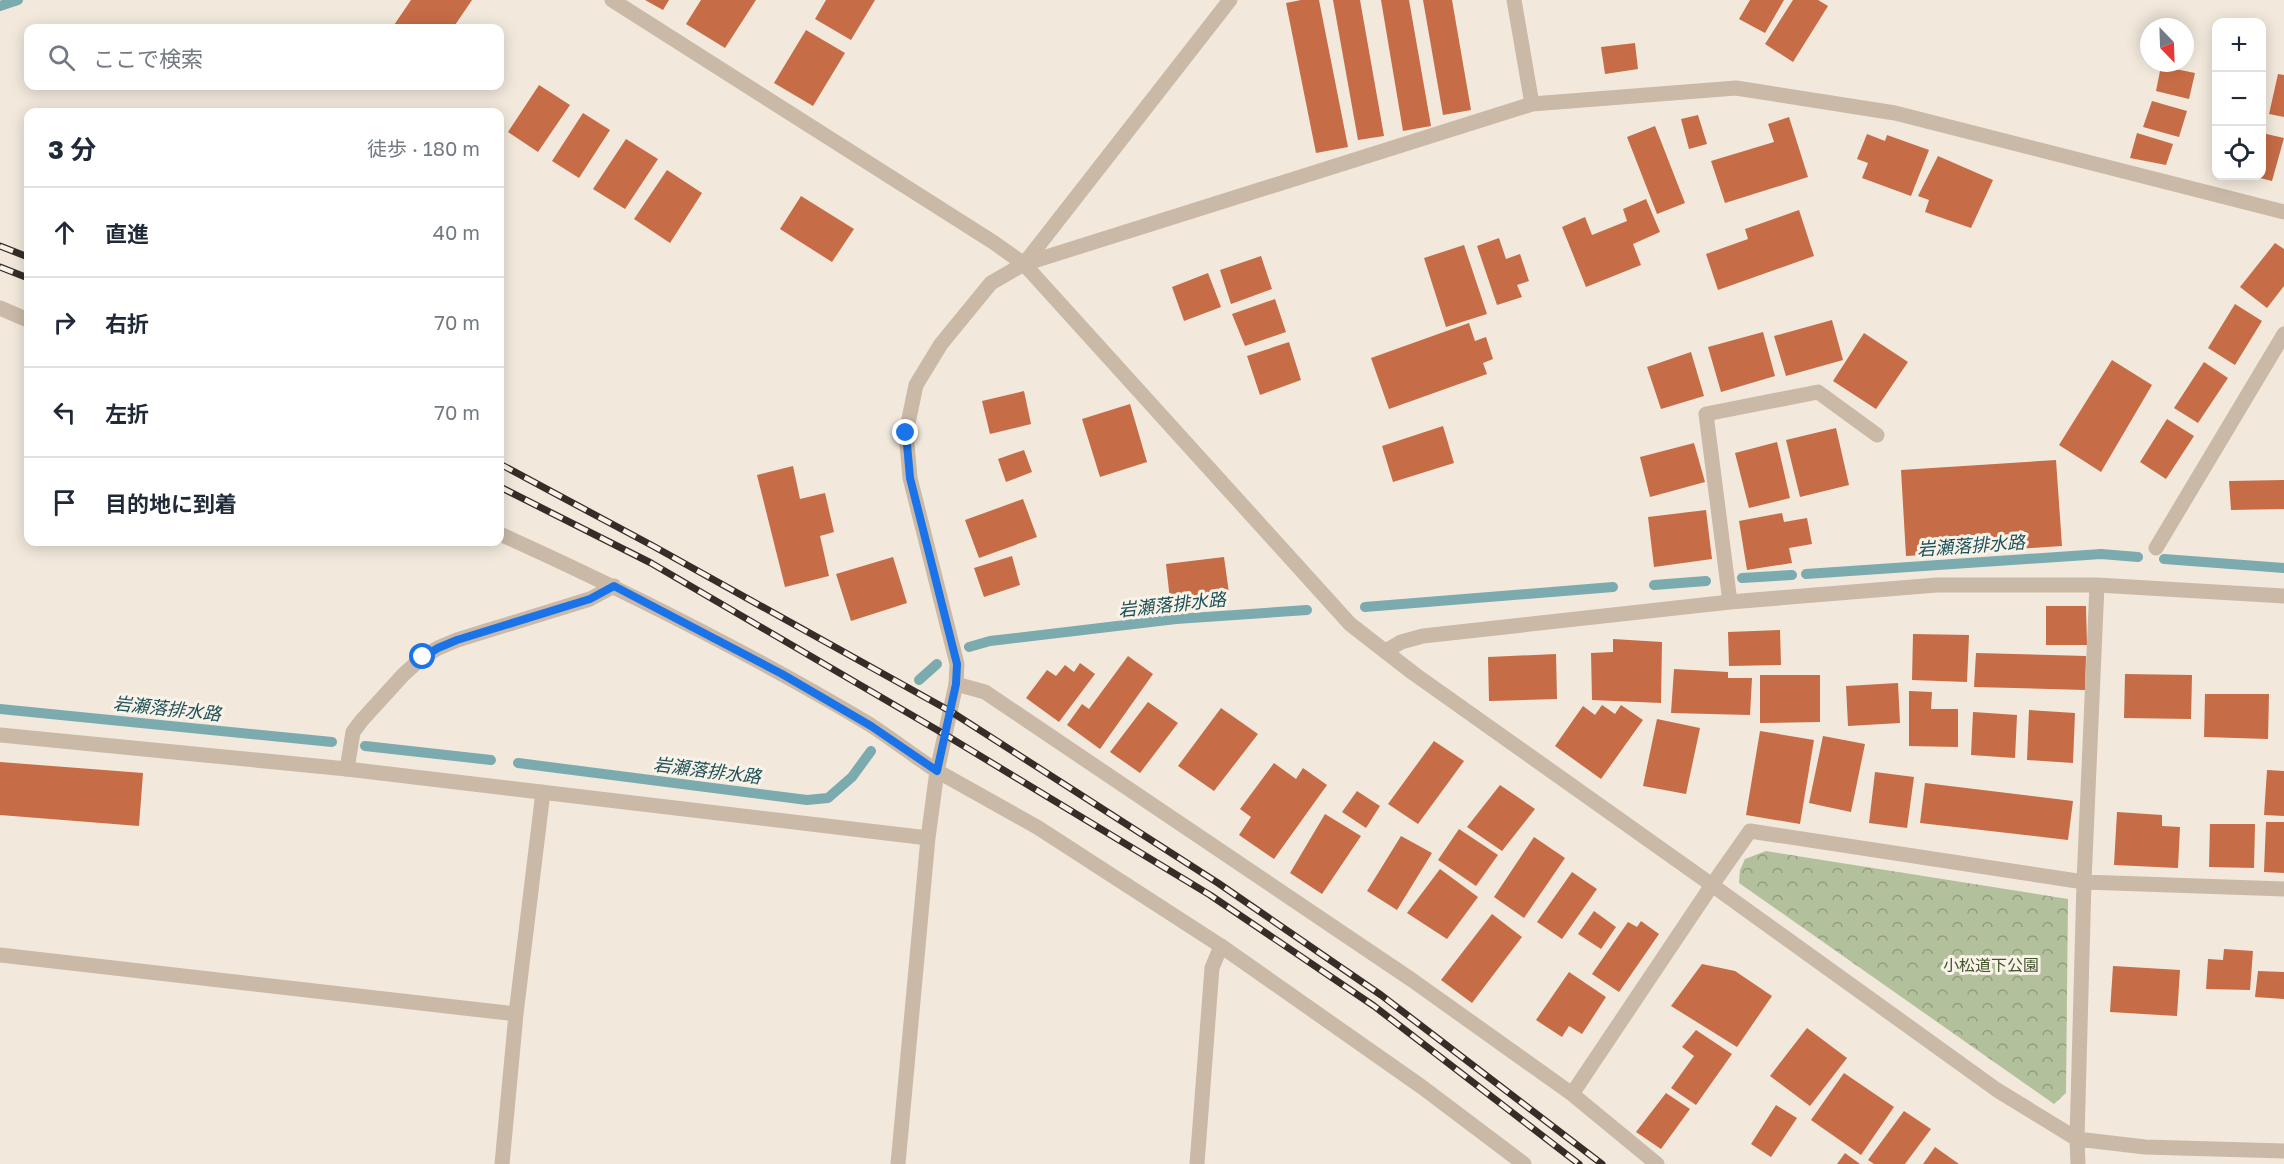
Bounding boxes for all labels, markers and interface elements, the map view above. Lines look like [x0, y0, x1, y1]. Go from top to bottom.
north arrow [2140, 18, 2194, 72]
map controls [2212, 18, 2266, 180]
button: + [2212, 18, 2266, 72]
search box [24, 24, 504, 90]
icon: search [45, 41, 78, 74]
text: ここで検索 [93, 45, 203, 72]
button: − [2212, 72, 2266, 126]
button: locate [2212, 126, 2266, 180]
text: 3 分 [48, 134, 96, 165]
text: 徒歩 · 180 m [367, 136, 480, 160]
icon: ahead [48, 216, 81, 249]
text: 直進 [105, 220, 149, 247]
text: 40 m [433, 220, 480, 244]
icon: right [48, 306, 81, 339]
text: 右折 [105, 310, 149, 337]
text: 70 m [434, 310, 480, 334]
icon: left [48, 396, 81, 429]
text: 左折 [105, 400, 149, 427]
text: 70 m [434, 400, 480, 424]
route end [892, 419, 918, 445]
icon: arrive [48, 486, 81, 519]
text: 目的地に到着 [105, 490, 237, 517]
water label: 岩瀬落排水路 [1916, 530, 2028, 560]
water label: 岩瀬落排水路 [1117, 587, 1229, 621]
route start [409, 643, 435, 669]
water label: 岩瀬落排水路 [112, 691, 224, 725]
water label: 岩瀬落排水路 [652, 753, 764, 788]
park label: 小松道下公園 [1943, 955, 2039, 975]

